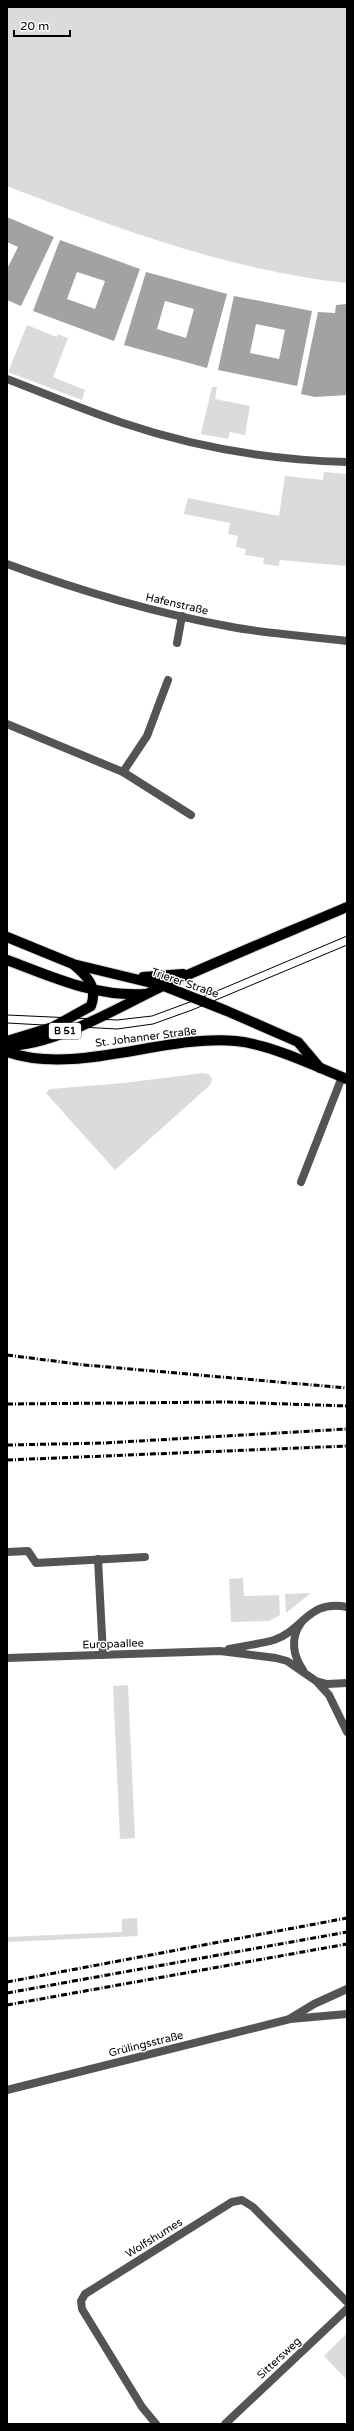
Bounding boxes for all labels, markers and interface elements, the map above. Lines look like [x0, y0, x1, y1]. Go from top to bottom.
scale bar [14, 12, 70, 38]
text: 20 m [20, 19, 49, 33]
street label: Hafenstraße [144, 590, 210, 618]
street label: Trierer Straße [150, 965, 220, 1001]
road number: B 51 [49, 1023, 81, 1039]
street label: St. Johanner Straße [95, 1024, 197, 1050]
street label: Europaallee [82, 1636, 144, 1652]
street label: Grülingsstraße [107, 2028, 185, 2060]
street label: Wolfshumes [123, 2215, 185, 2261]
street label: Sittersweg [254, 2334, 304, 2382]

